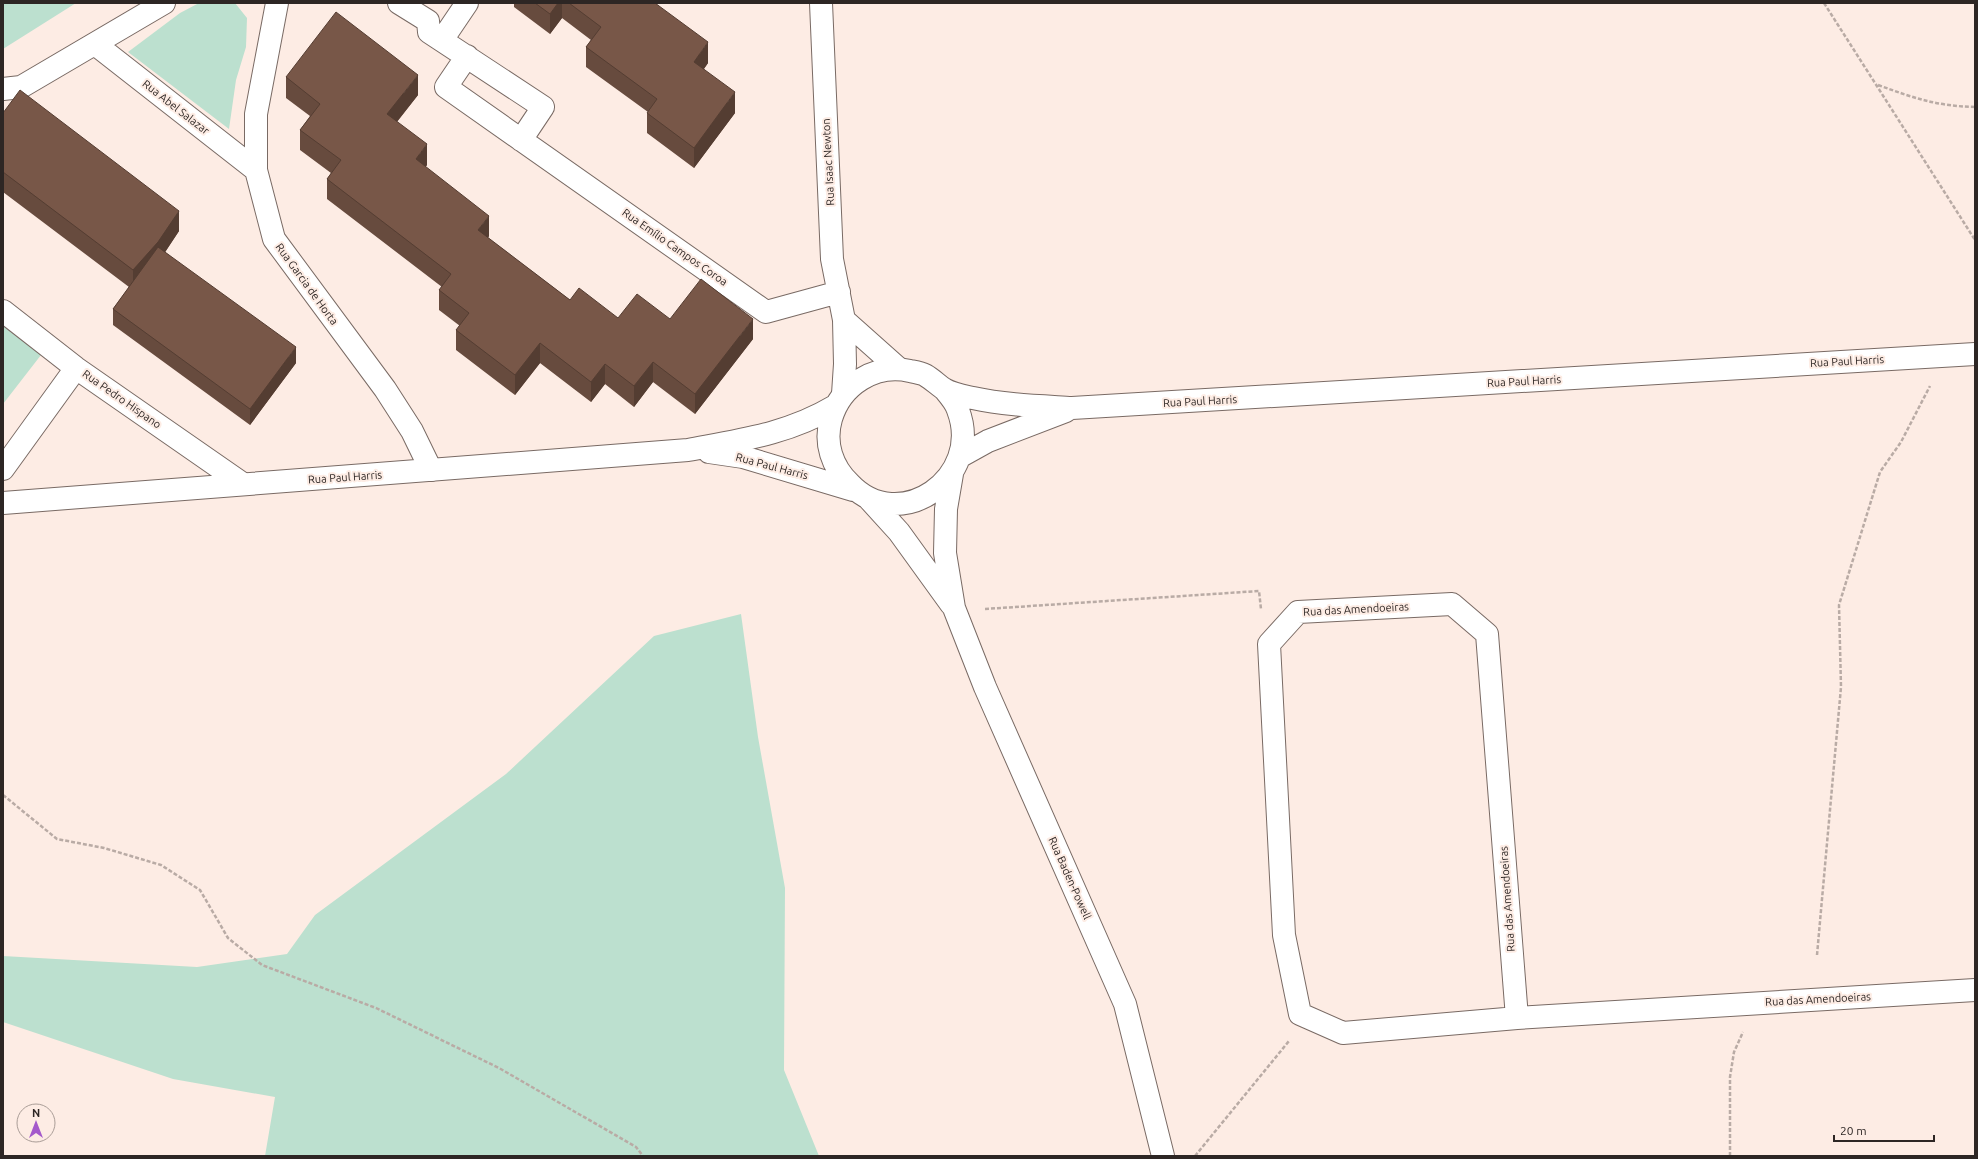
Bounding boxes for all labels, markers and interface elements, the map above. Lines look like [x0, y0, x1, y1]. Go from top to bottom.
street label: Rua Abel Salazar [140, 77, 212, 137]
street label: Rua Isaac Newton [820, 118, 836, 206]
street label: Rua Emílio Campos Coroa [620, 206, 730, 288]
street label: Rua Garcia de Horta [273, 241, 341, 327]
street label: Rua Paul Harris [1810, 353, 1885, 369]
street label: Rua Pedro Hispano [80, 367, 164, 431]
street label: Rua Paul Harris [1487, 373, 1562, 389]
street label: Rua Paul Harris [1163, 393, 1238, 409]
street label: Rua Paul Harris [735, 451, 810, 481]
street label: Rua Paul Harris [308, 468, 383, 486]
street label: Rua das Amendoeiras [1303, 600, 1409, 618]
street label: Rua Baden-Powell [1046, 835, 1094, 921]
street label: Rua das Amendoeiras [1497, 846, 1517, 952]
street label: Rua das Amendoeiras [1765, 990, 1871, 1008]
north arrow [16, 1103, 56, 1143]
text: N [32, 1107, 40, 1119]
scale bar [1834, 1117, 1934, 1143]
text: 20 m [1840, 1124, 1867, 1137]

